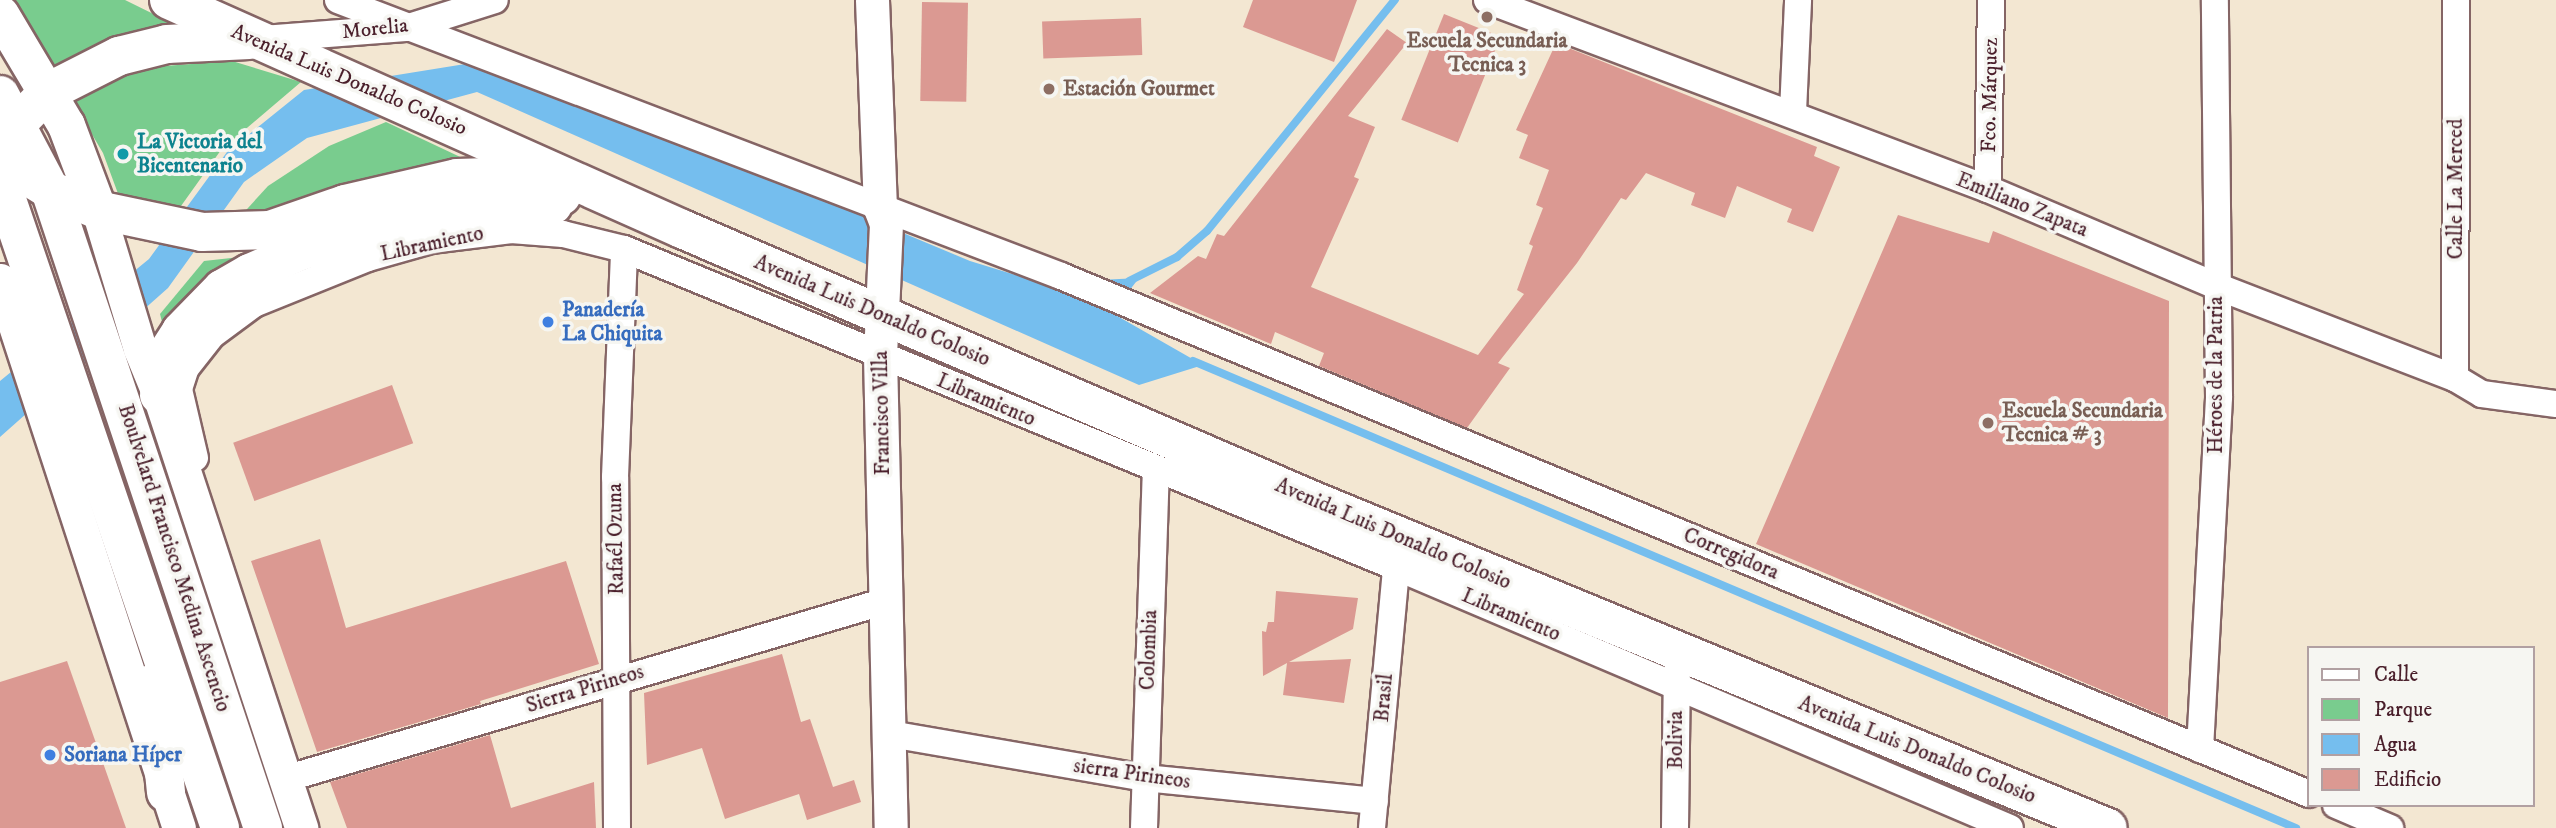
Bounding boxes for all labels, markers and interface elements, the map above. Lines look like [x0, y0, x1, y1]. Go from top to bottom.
marker: Escuela Secundaria Tecnica 3 [1479, 9, 1495, 25]
street label: Morelia [341, 13, 409, 45]
street label: Avenida Luis Donaldo Colosio [227, 19, 471, 141]
place label: Escuela Secundaria Tecnica 3 [1407, 28, 1567, 78]
street label: Fco. Márquez [1976, 37, 2004, 153]
place label: Estación Gourmet [1063, 76, 1215, 102]
marker: Estación Gourmet [1041, 81, 1057, 97]
street label: Calle La Merced [2443, 119, 2469, 259]
place label: La Victoria del Bicentenario [137, 129, 262, 179]
marker: La Victoria del Bicentenario [115, 146, 131, 162]
street label: Emiliano Zapata [1952, 167, 2092, 243]
street label: Libramiento [378, 221, 486, 267]
street label: Avenida Luis Donaldo Colosio [750, 250, 994, 372]
street label: Héroes de la Patria [2203, 296, 2229, 454]
place label: Panadería La Chiquita [562, 297, 662, 347]
marker: Panadería La Chiquita [540, 314, 556, 330]
street label: Francisco Villa [868, 350, 896, 476]
street label: Libramiento [933, 368, 1039, 432]
place label: Escuela Secundaria Tecnica # 3 [2002, 398, 2163, 448]
street label: Boulvelard Francisco Medina Ascencio [112, 401, 236, 715]
marker: Escuela Secundaria Tecnica # 3 [1980, 415, 1996, 431]
street label: Avenida Luis Donaldo Colosio [1271, 473, 1515, 595]
street label: Rafaél Ozuna [602, 483, 630, 595]
street label: Corregidora [1679, 523, 1783, 585]
street label: Libramiento [1458, 583, 1564, 647]
street label: Colombia [1135, 609, 1163, 691]
legend [2308, 646, 2535, 807]
street label: Sierra Pirineos [523, 659, 647, 719]
text: Calle [2374, 662, 2418, 688]
street label: Brasil [1369, 673, 1399, 723]
street label: Avenida Luis Donaldo Colosio [1795, 691, 2039, 809]
text: Parque [2374, 697, 2432, 723]
street label: Bolivia [1663, 711, 1689, 769]
text: Agua [2374, 732, 2417, 758]
place label: Soriana Híper [64, 742, 182, 768]
marker: Soriana Híper [42, 747, 58, 763]
street label: sierra Pirineos [1072, 753, 1192, 795]
text: Edificio [2374, 767, 2441, 793]

